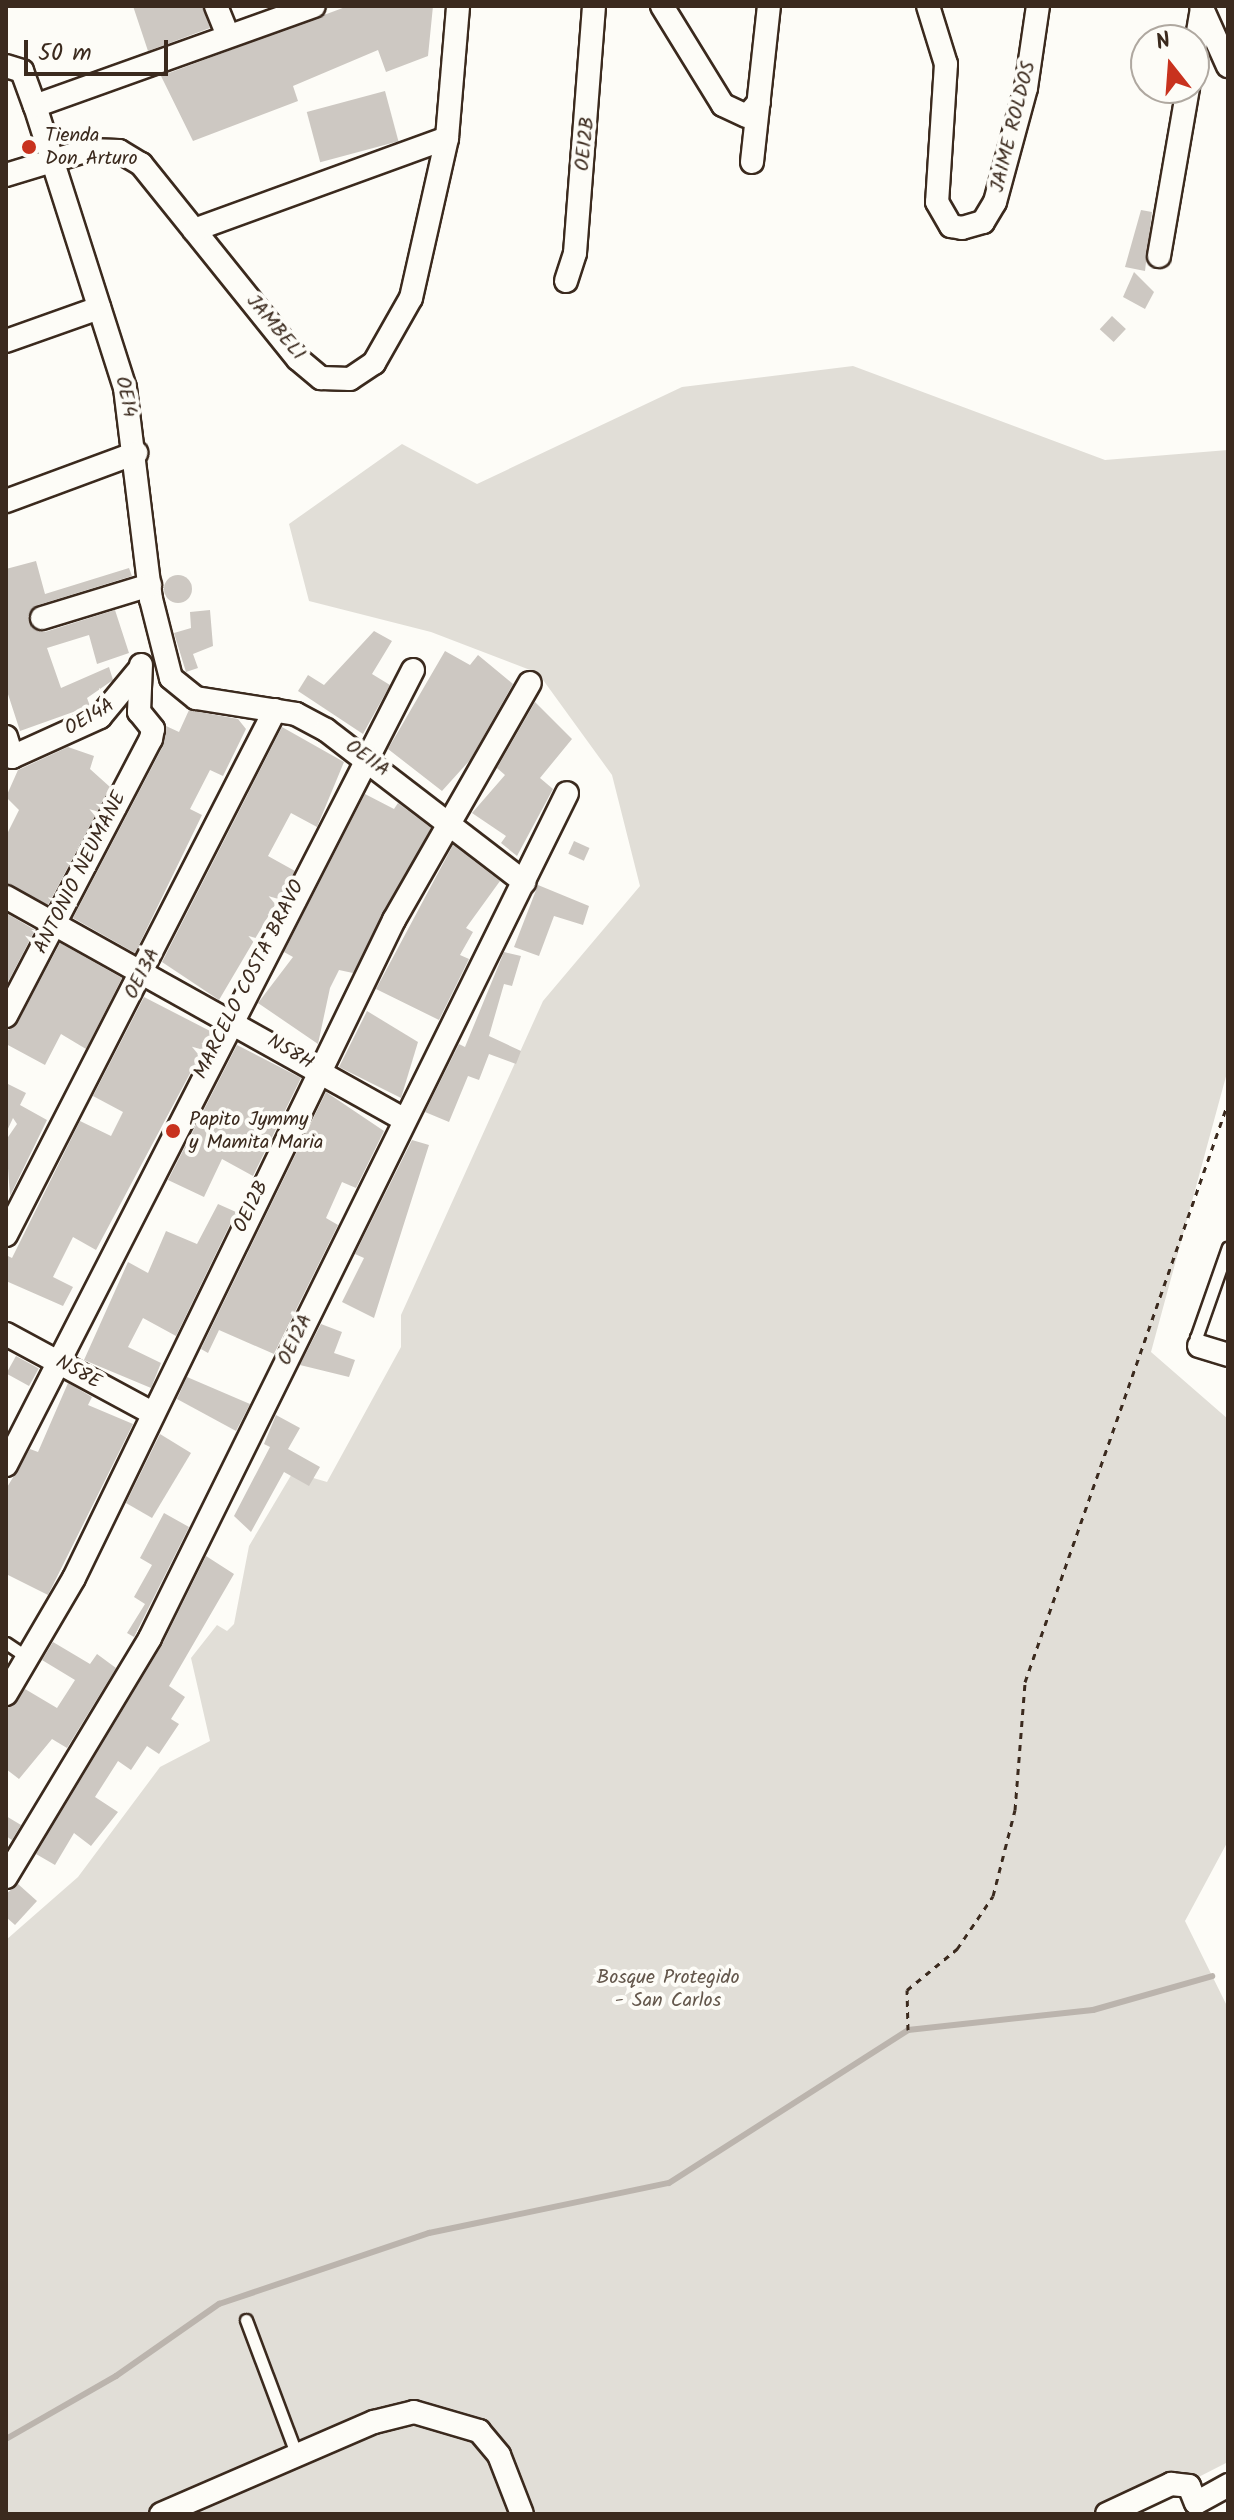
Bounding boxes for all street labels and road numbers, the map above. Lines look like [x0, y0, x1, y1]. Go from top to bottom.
street label: JAIME ROLDOS [986, 59, 1042, 195]
street label: OE12B [571, 116, 601, 172]
street label: JAMBELI [240, 290, 310, 366]
street label: OE14 [109, 374, 141, 420]
street label: OE14A [61, 694, 119, 742]
street label: OE11A [340, 735, 394, 783]
street label: ANTONIO NEUMANE [30, 788, 132, 958]
street label: MARCELO COSTA BRAVO [189, 877, 311, 1083]
street label: OE13A [120, 945, 166, 1003]
street label: N58H [263, 1030, 317, 1076]
street label: OE12B [229, 1177, 275, 1237]
street label: OE12A [273, 1310, 319, 1370]
street label: N58E [51, 1351, 105, 1395]

